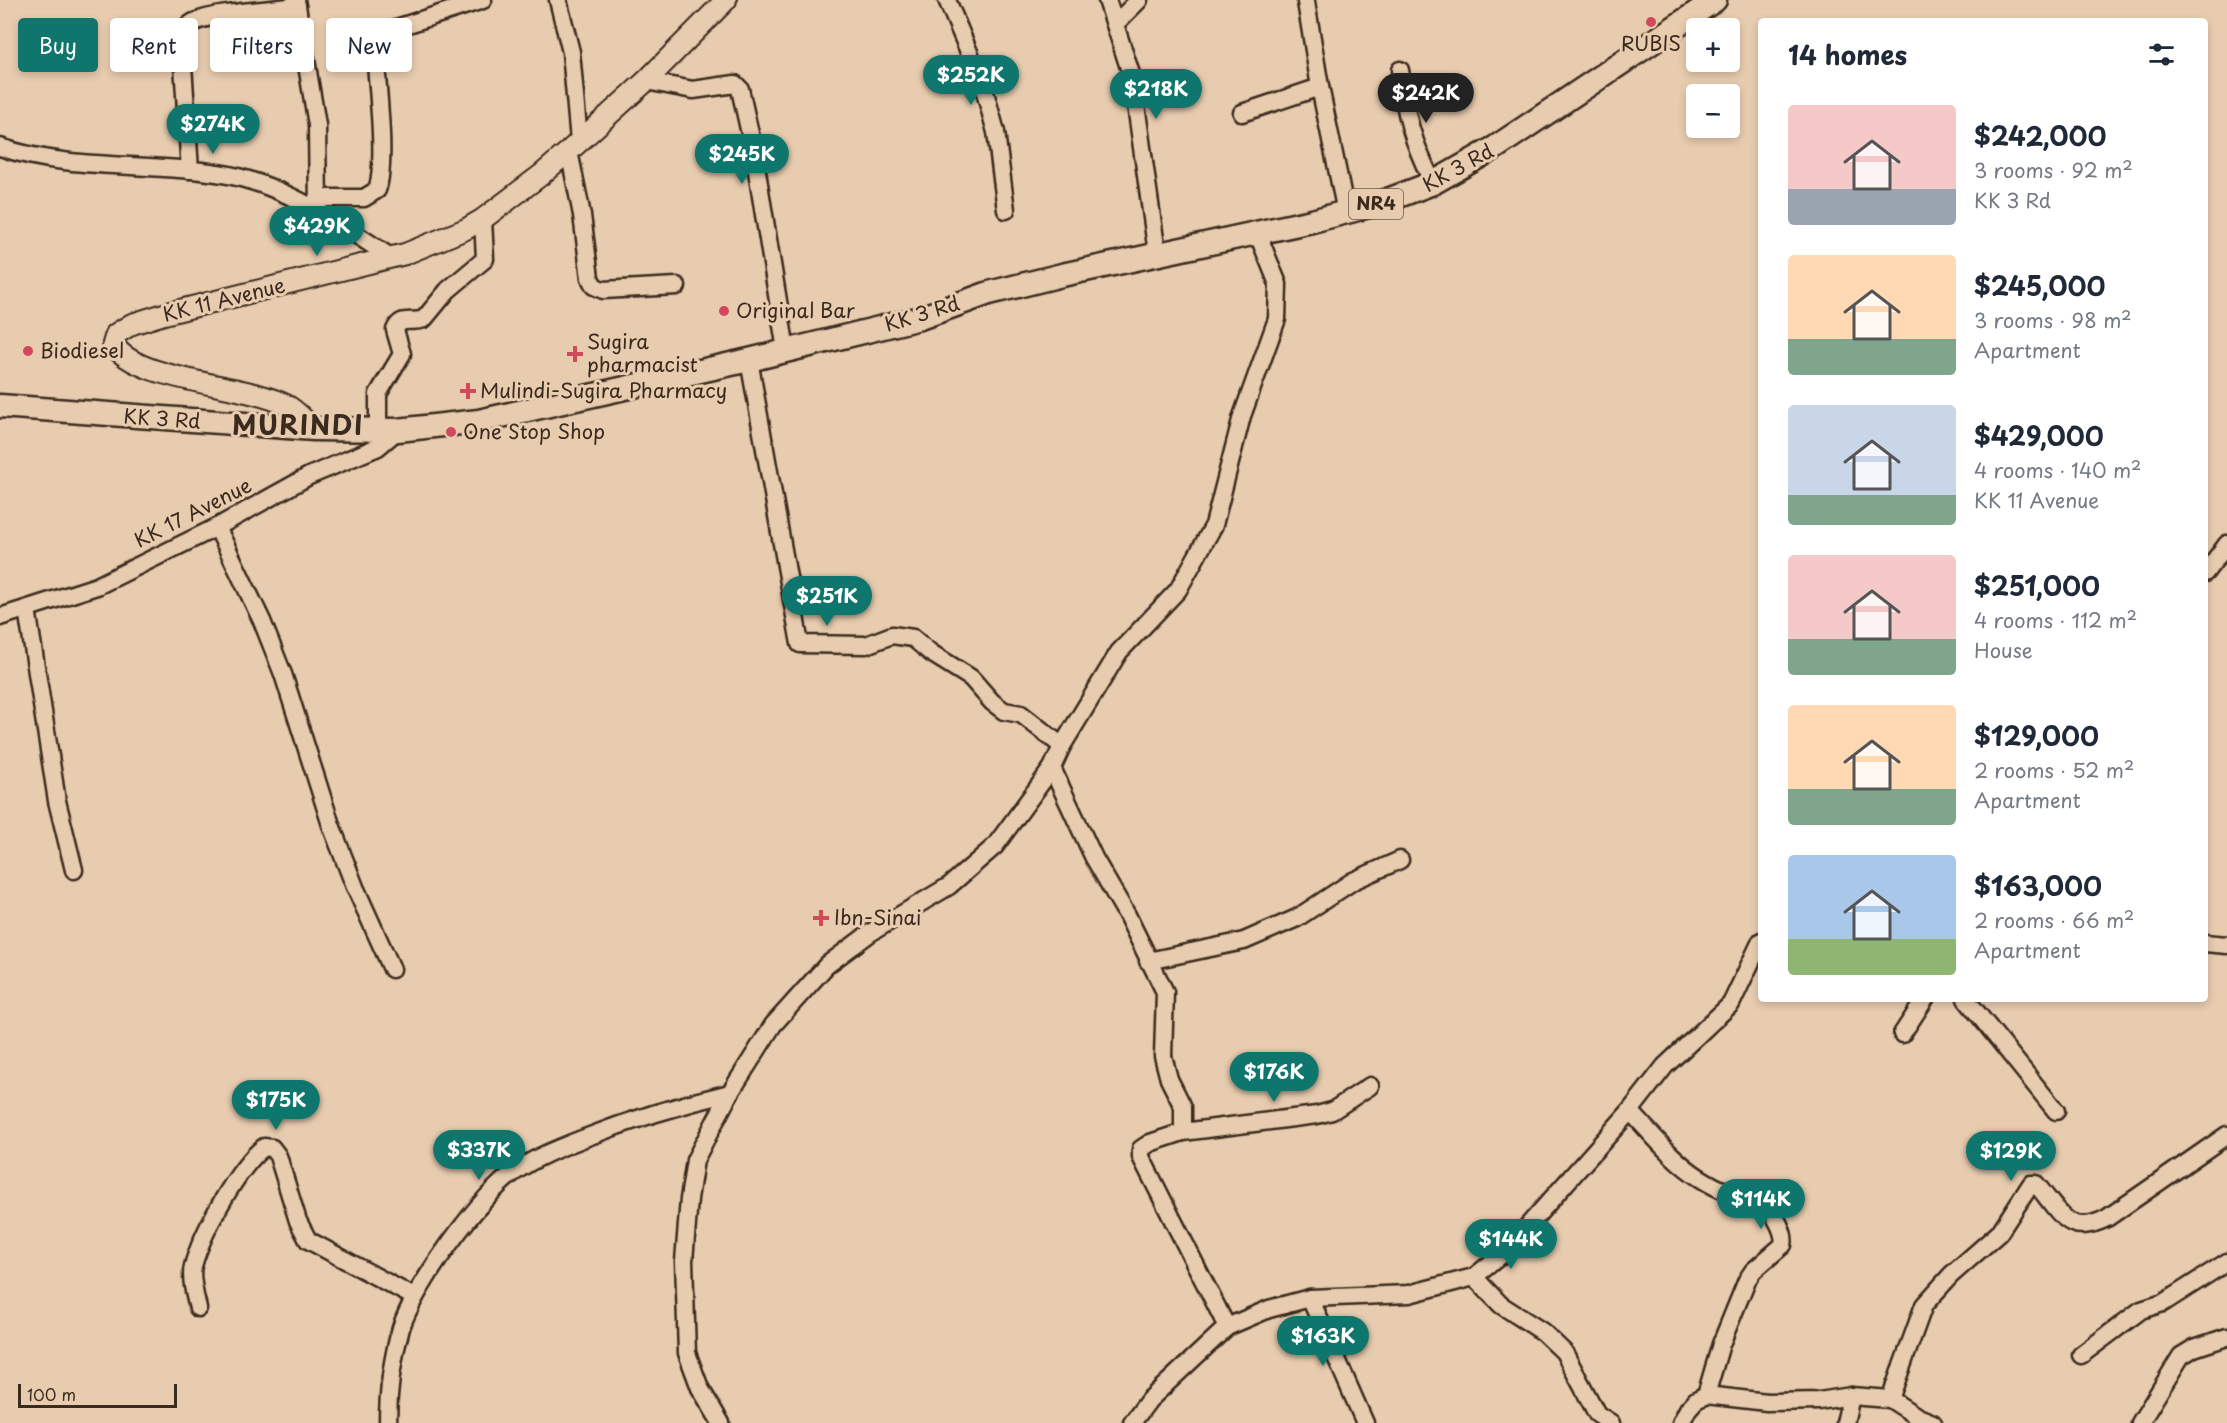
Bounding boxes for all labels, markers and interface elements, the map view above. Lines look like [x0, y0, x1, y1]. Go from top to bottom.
marker: RUBIS [1644, 15, 1658, 29]
chip: Buy [18, 18, 98, 72]
chip: Rent [110, 18, 198, 72]
chip: Filters [210, 18, 314, 72]
chip: New [326, 18, 412, 72]
map controls [1686, 18, 1740, 138]
button: + [1686, 18, 1740, 72]
place label: RUBIS [1621, 28, 1681, 58]
text: 14 homes [1788, 35, 1907, 74]
icon: filters [2145, 38, 2178, 71]
pin: $252K [929, 55, 1013, 106]
text: $252K [937, 59, 1005, 89]
pin: $218K [1114, 69, 1198, 120]
text: $218K [1124, 73, 1188, 103]
pin: $242K [1384, 73, 1468, 124]
text: $242K [1392, 77, 1460, 107]
button: − [1686, 84, 1740, 138]
pin: $274K [171, 104, 255, 155]
text: $274K [181, 108, 245, 138]
text: $242,000 [1974, 116, 2107, 155]
icon: home [1836, 129, 1908, 201]
pin: $245K [700, 134, 784, 185]
street label: KK 3 Rd [1417, 135, 1498, 199]
text: $245K [709, 138, 775, 168]
text: 3 rooms · 92 m² [1974, 155, 2133, 185]
text: KK 3 Rd [1974, 185, 2051, 215]
road number: NR4 [1349, 189, 1403, 219]
pin: $429K [275, 206, 359, 257]
text: $429K [284, 210, 350, 240]
text: $245,000 [1974, 266, 2105, 305]
street label: KK 11 Avenue [159, 269, 288, 329]
icon: home [1836, 279, 1908, 351]
street label: KK 3 Rd [880, 287, 963, 339]
place label: Original Bar [736, 295, 855, 325]
marker: Original Bar [717, 304, 731, 318]
text: 3 rooms · 98 m² [1974, 305, 2132, 335]
place label: Sugira pharmacist [587, 326, 698, 379]
place label: Biodiesel [40, 335, 124, 365]
text: Apartment [1974, 335, 2081, 365]
marker: Biodiesel [21, 344, 35, 358]
marker: Sugira pharmacist [568, 347, 582, 361]
place label: Mulindi-Sugira Pharmacy [480, 375, 727, 405]
marker: Mulindi-Sugira Pharmacy [461, 384, 475, 398]
street label: KK 3 Rd [123, 400, 202, 436]
district label: MURINDI [232, 405, 364, 444]
place label: One Stop Shop [463, 416, 605, 446]
text: $429,000 [1974, 416, 2104, 455]
marker: One Stop Shop [444, 425, 458, 439]
icon: home [1836, 429, 1908, 501]
text: 4 rooms · 140 m² [1974, 455, 2141, 485]
street label: KK 17 Avenue [129, 470, 256, 555]
text: KK 11 Avenue [1974, 485, 2099, 515]
text: $251,000 [1974, 566, 2100, 605]
pin: $251K [785, 576, 869, 627]
icon: home [1836, 579, 1908, 651]
text: $251K [796, 580, 858, 610]
text: 4 rooms · 112 m² [1974, 605, 2137, 635]
text: House [1974, 635, 2033, 665]
text: $129,000 [1974, 716, 2099, 755]
icon: home [1836, 729, 1908, 801]
text: 2 rooms · 52 m² [1974, 755, 2134, 785]
text: Apartment [1974, 785, 2081, 815]
text: $163,000 [1974, 866, 2102, 905]
icon: home [1836, 879, 1908, 951]
place label: Ibn-Sinai [834, 902, 922, 932]
text: 2 rooms · 66 m² [1974, 905, 2134, 935]
marker: Ibn-Sinai [812, 909, 830, 927]
text: Apartment [1974, 935, 2081, 965]
pin: $176K [1232, 1052, 1316, 1103]
text: $176K [1244, 1056, 1304, 1086]
pin: $175K [234, 1080, 318, 1131]
text: $175K [246, 1084, 306, 1114]
pin: $337K [437, 1130, 521, 1181]
pin: $129K [1969, 1131, 2053, 1182]
text: $337K [447, 1134, 511, 1164]
text: $129K [1980, 1135, 2042, 1165]
pin: $114K [1719, 1179, 1803, 1230]
text: $114K [1731, 1183, 1791, 1213]
pin: $144K [1469, 1219, 1553, 1270]
text: $144K [1479, 1223, 1543, 1253]
pin: $163K [1281, 1316, 1365, 1367]
text: $163K [1291, 1320, 1355, 1350]
scale bar [18, 1381, 177, 1408]
text: 100 m [27, 1382, 76, 1406]

